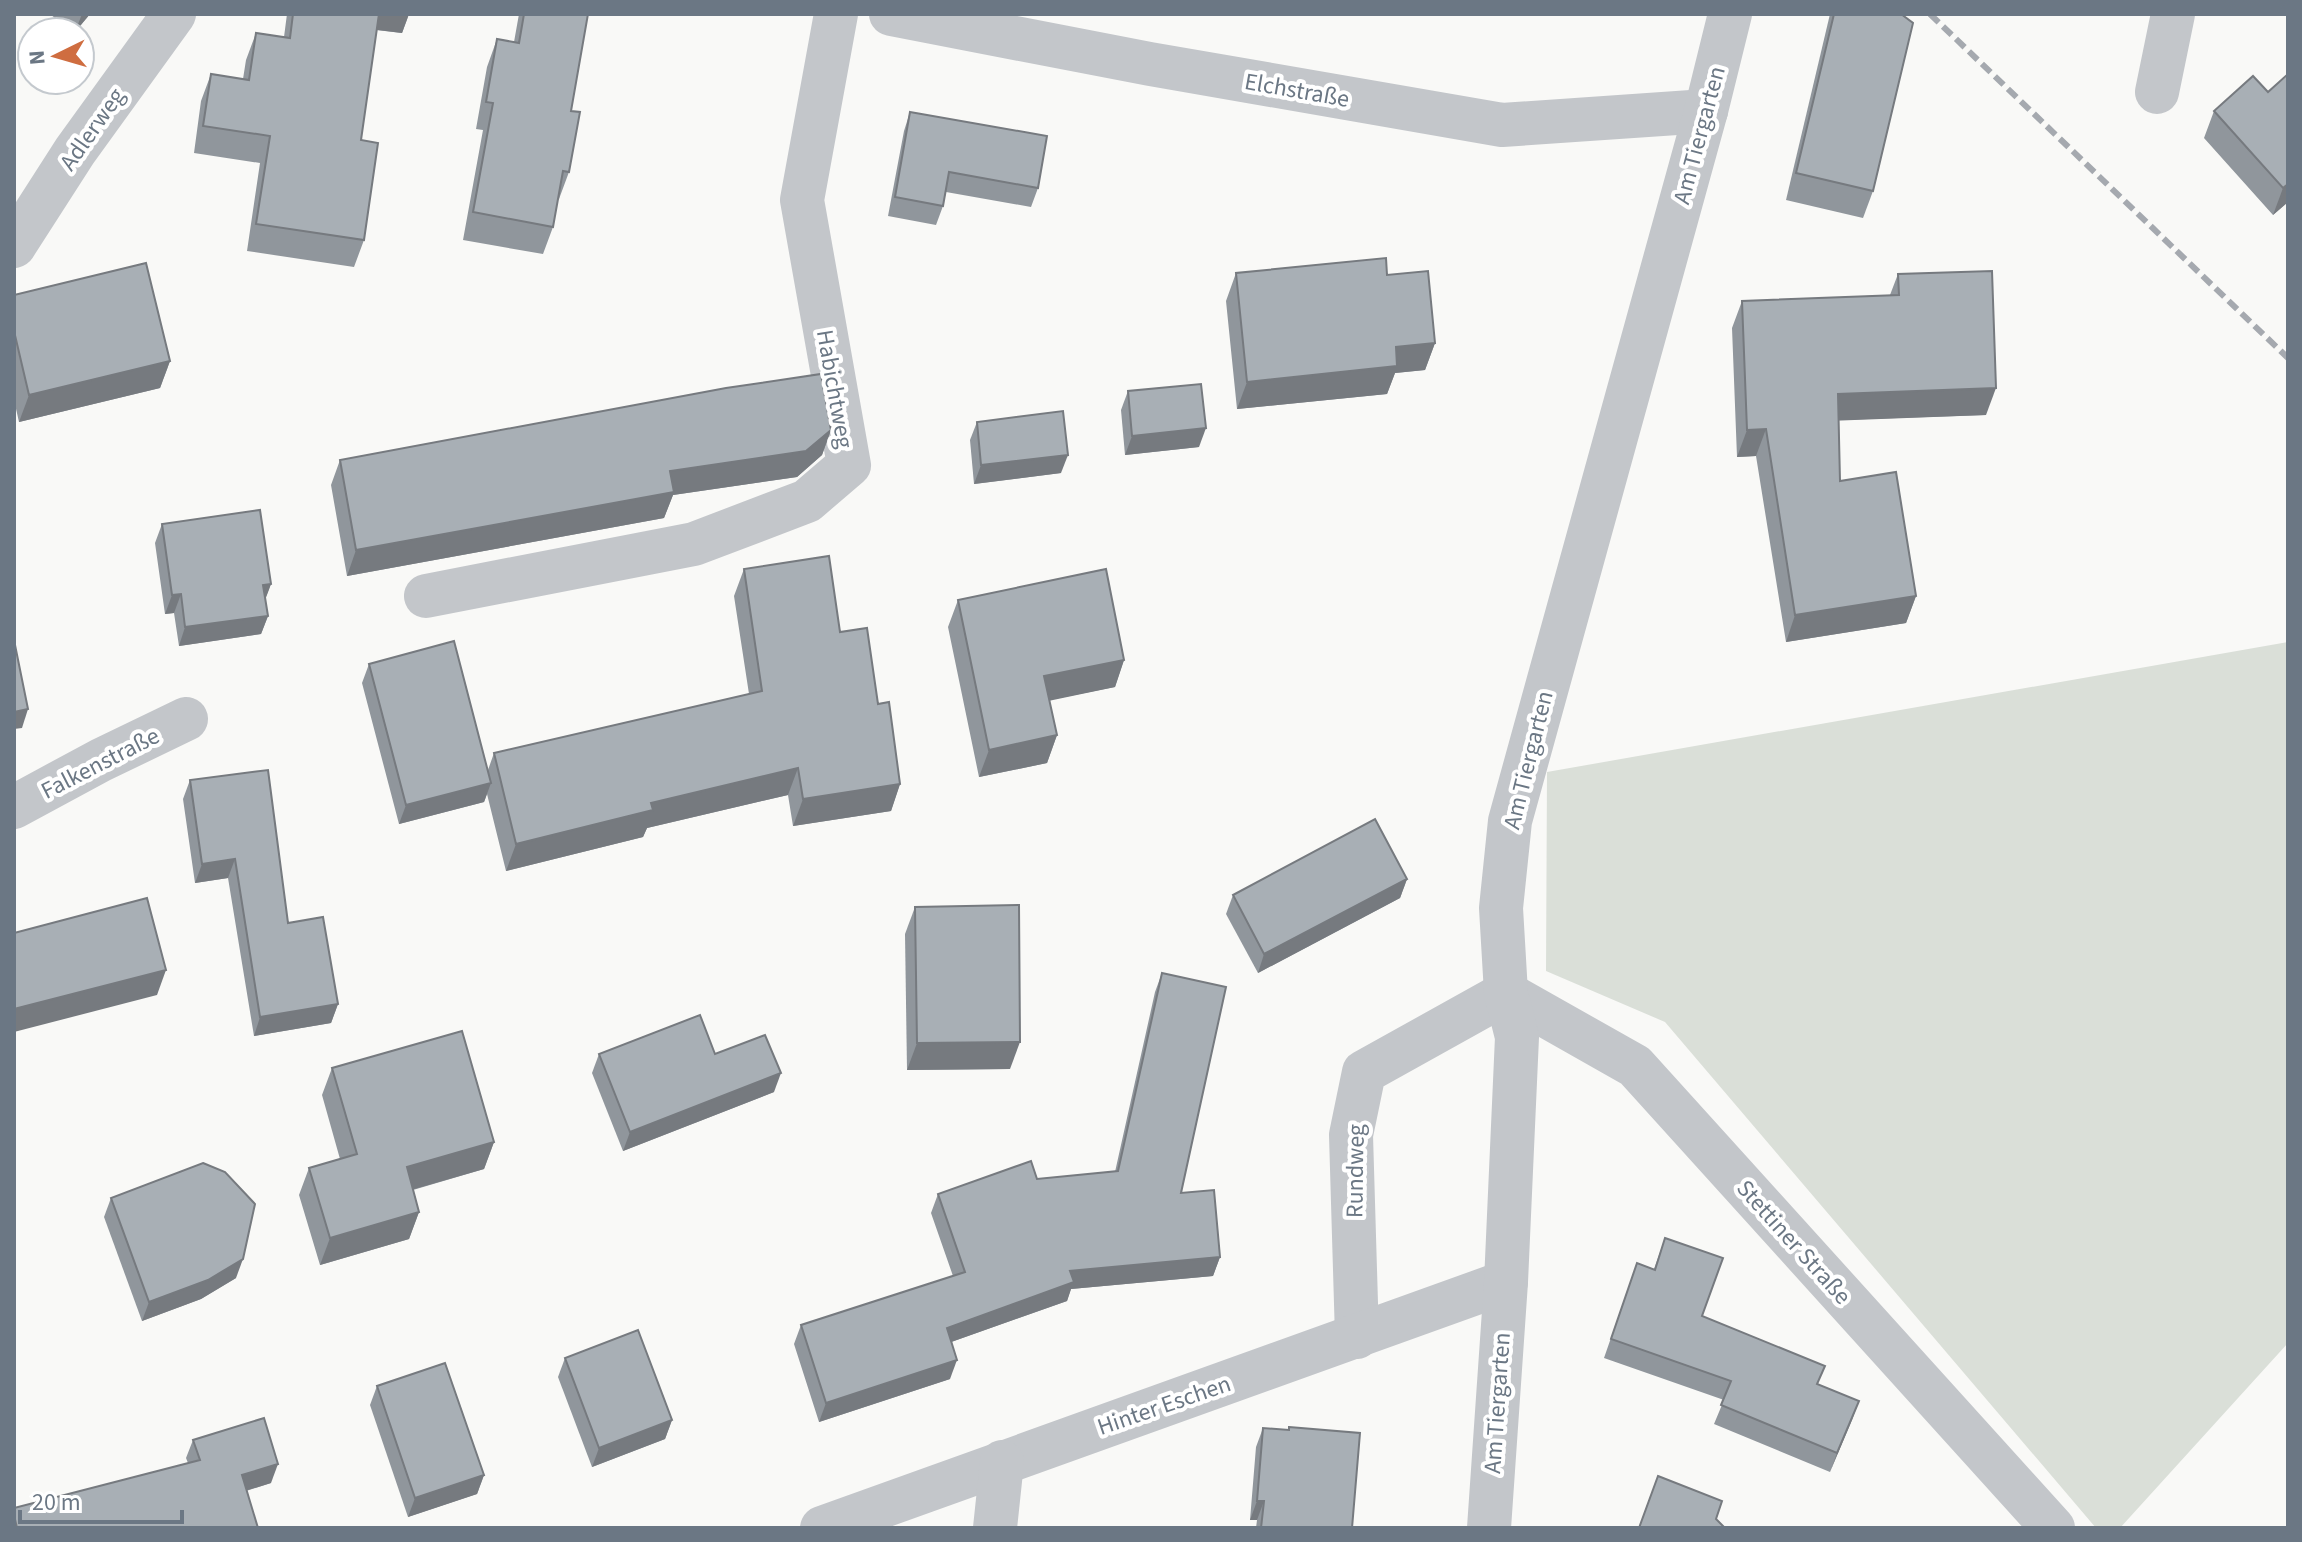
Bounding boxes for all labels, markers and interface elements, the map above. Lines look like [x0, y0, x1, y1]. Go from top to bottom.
north arrow [16, 16, 96, 96]
text: N [20, 49, 54, 66]
street label: Am Tiergarten [1664, 62, 1735, 208]
street label: Elchstraße [1242, 64, 1352, 117]
street label: Adlerweg [51, 81, 134, 178]
street label: Habichtweg [807, 327, 862, 451]
street label: Am Tiergarten [1494, 687, 1563, 833]
street label: Falkenstraße [35, 719, 166, 808]
street label: Rundweg [1337, 1124, 1374, 1218]
street label: Stettiner Straße [1728, 1172, 1859, 1313]
street label: Am Tiergarten [1475, 1331, 1520, 1475]
street label: Hinter Eschen [1093, 1366, 1236, 1445]
scale bar [20, 1474, 182, 1524]
text: 20 m [32, 1485, 81, 1520]

